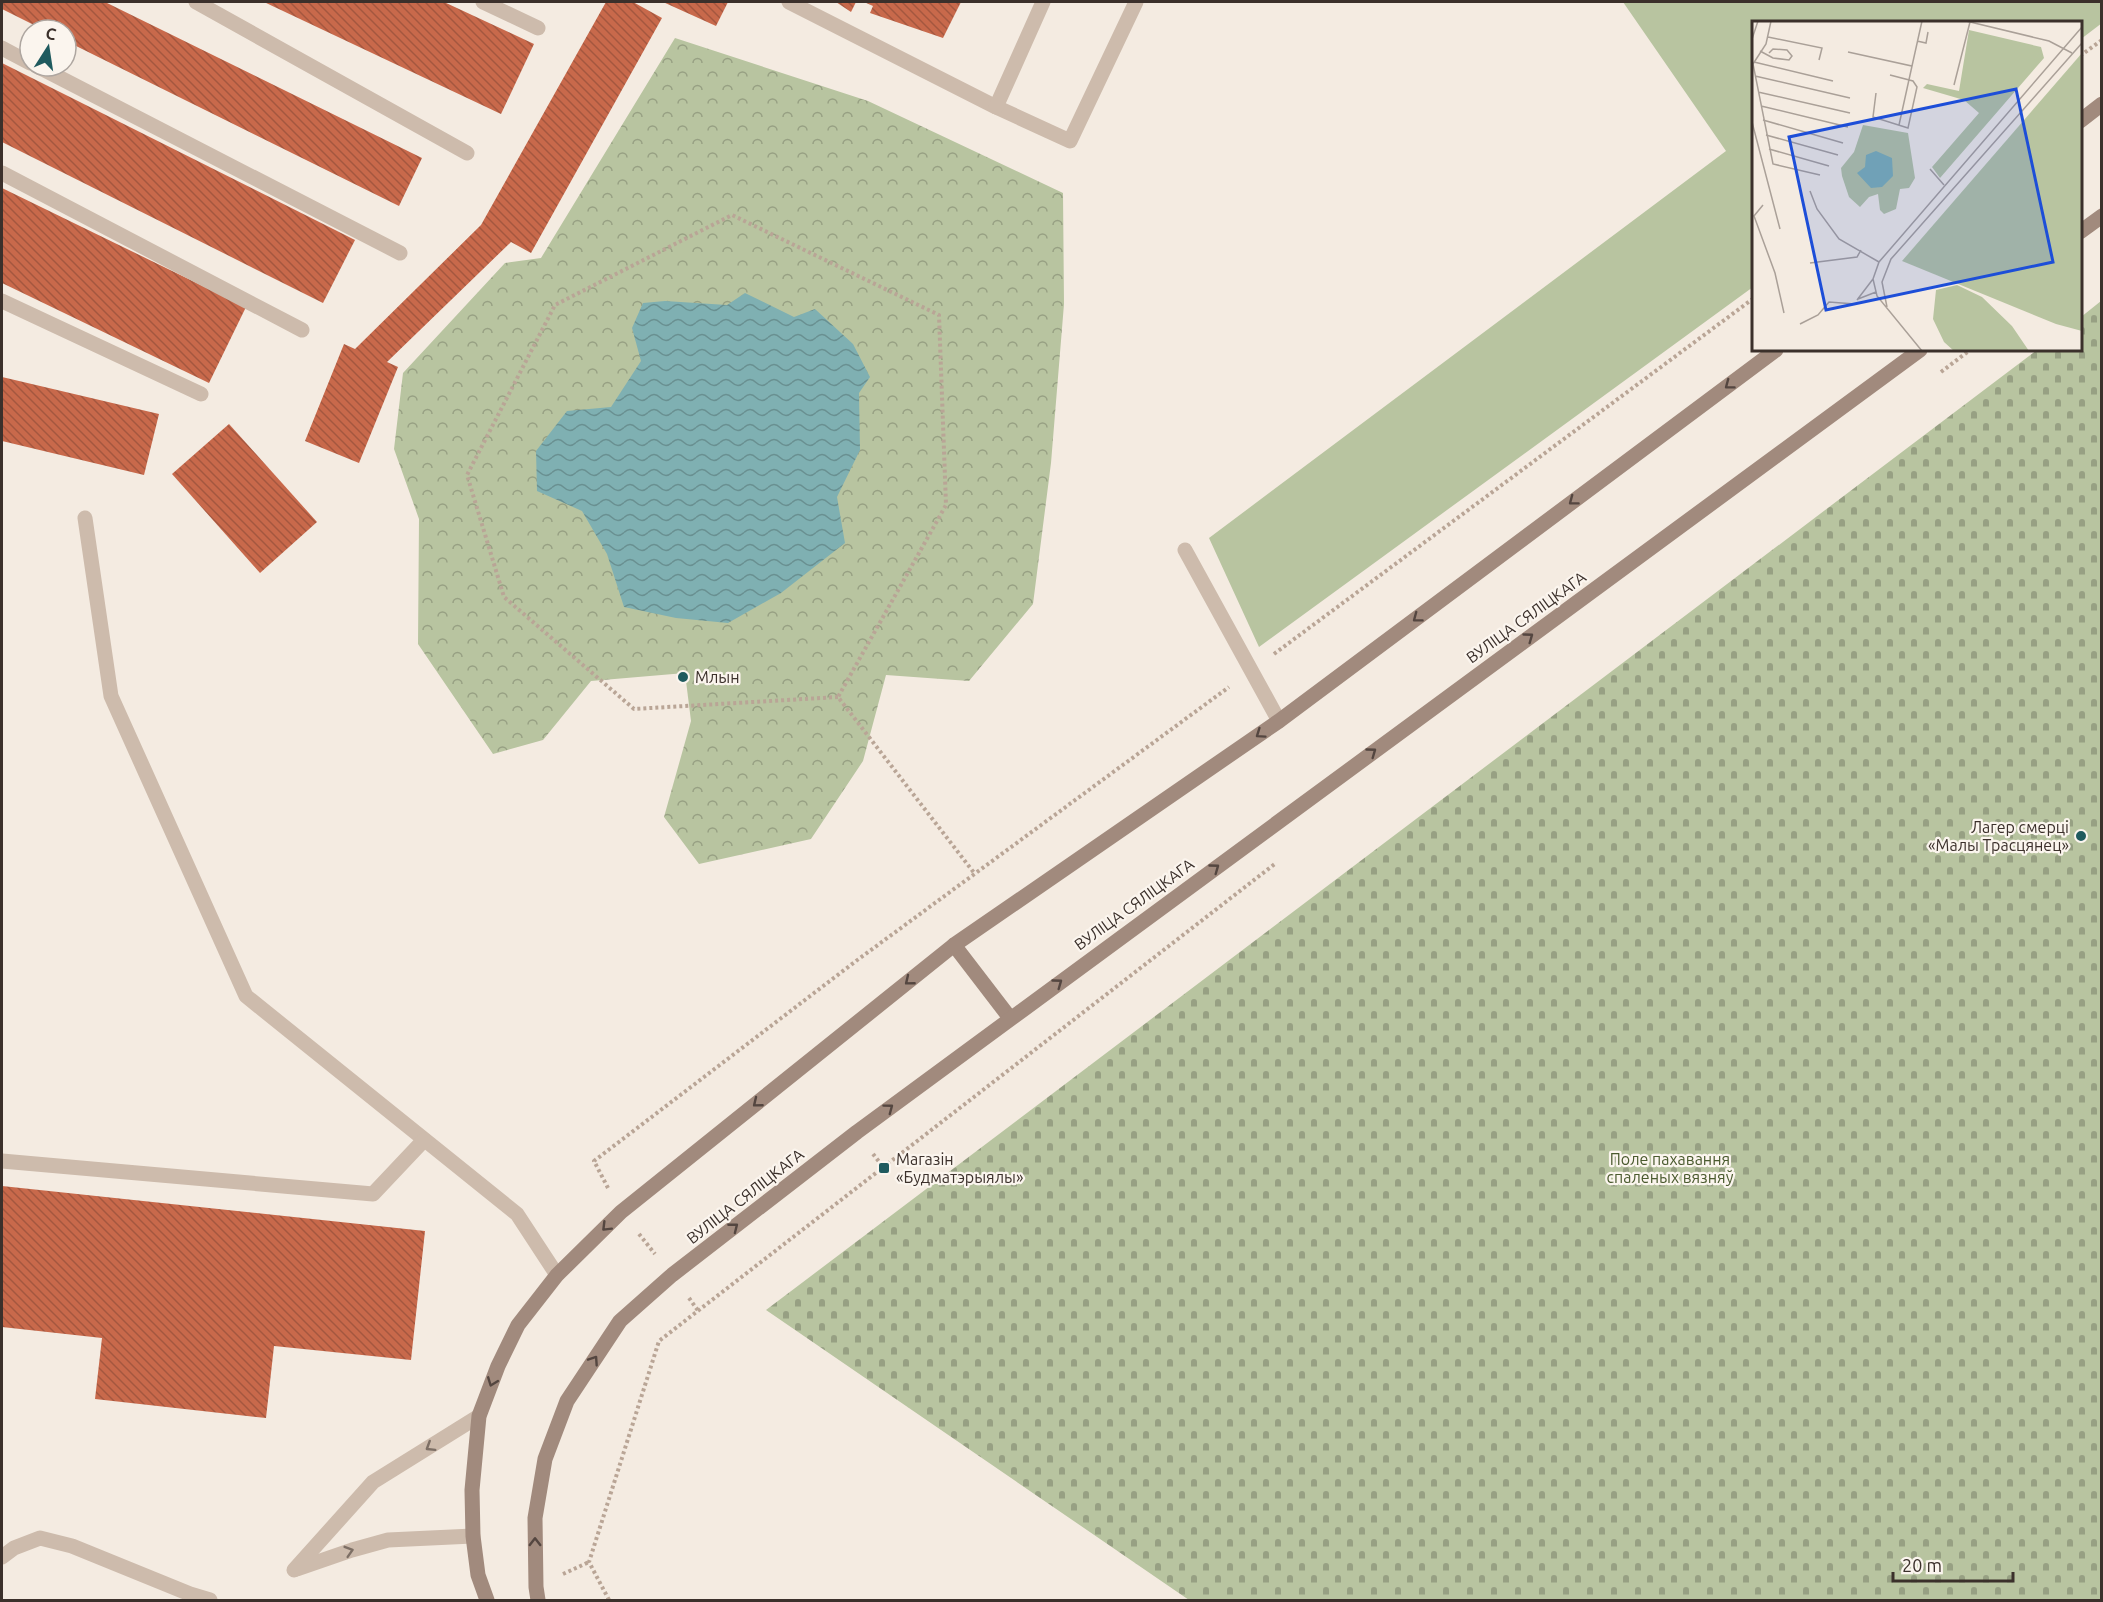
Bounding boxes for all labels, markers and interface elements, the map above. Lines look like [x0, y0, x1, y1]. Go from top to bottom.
north arrow [18, 18, 78, 78]
inset map [1752, 21, 2082, 351]
text: С [44, 23, 58, 43]
one-way arrow [1725, 377, 1736, 388]
one-way arrow [1569, 494, 1580, 505]
street label: ВУЛІЦА СЯЛІЦКАГА [1463, 567, 1590, 666]
one-way arrow [1412, 611, 1423, 622]
one-way arrow [1522, 633, 1533, 644]
place label: Млын [695, 668, 740, 686]
marker: Млын [676, 670, 690, 684]
one-way arrow [1256, 727, 1267, 738]
one-way arrow [1365, 749, 1376, 760]
place label: Лагер смерці «Малы Трасцянец» [1928, 818, 2069, 854]
marker: Лагер смерці «Малы Трасцянец» [2074, 829, 2088, 843]
street label: ВУЛІЦА СЯЛІЦКАГА [1071, 854, 1198, 953]
one-way arrow [1208, 864, 1219, 875]
one-way arrow [904, 974, 915, 985]
one-way arrow [1051, 979, 1062, 990]
one-way arrow [752, 1096, 763, 1107]
one-way arrow [883, 1105, 894, 1116]
street label: ВУЛІЦА СЯЛІЦКАГА [683, 1144, 807, 1247]
place label: Магазін «Будматэрыялы» [896, 1150, 1024, 1186]
park label: Поле пахавання спаленых вязняў [1607, 1150, 1734, 1186]
marker: Магазін «Будматэрыялы» [877, 1161, 891, 1175]
one-way arrow [602, 1220, 612, 1231]
one-way arrow [728, 1223, 739, 1234]
one-way arrow [587, 1356, 598, 1367]
one-way arrow [486, 1376, 499, 1387]
one-way arrow [425, 1440, 436, 1451]
one-way arrow [529, 1538, 542, 1547]
scale bar [1893, 1545, 2013, 1583]
one-way arrow [343, 1546, 354, 1558]
text: 20 m [1902, 1555, 1942, 1575]

